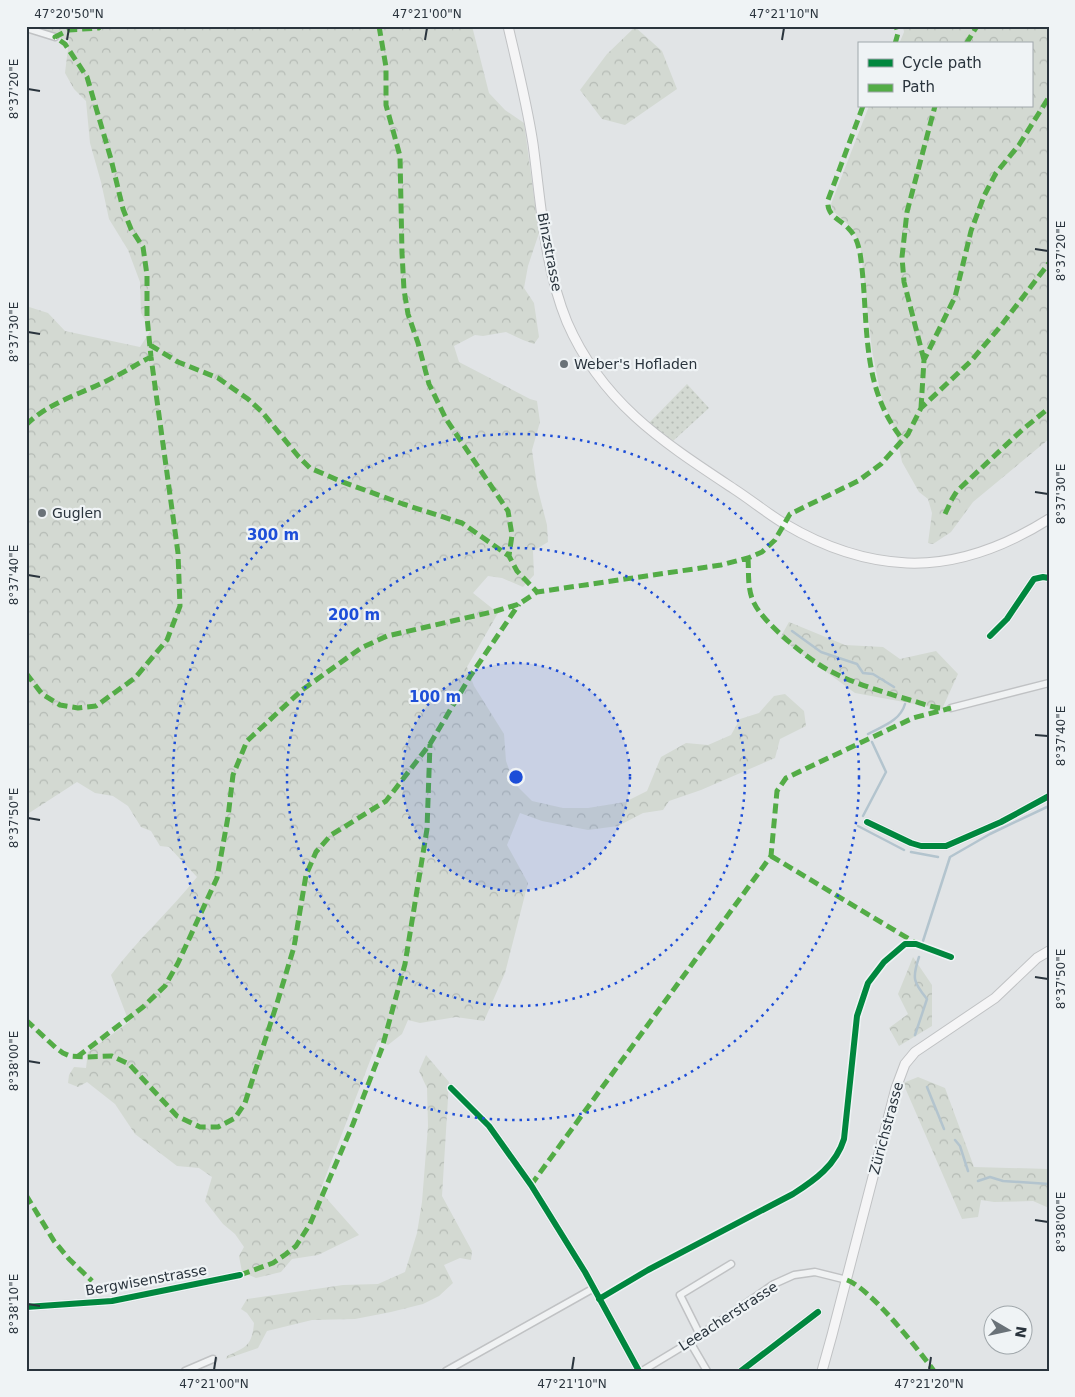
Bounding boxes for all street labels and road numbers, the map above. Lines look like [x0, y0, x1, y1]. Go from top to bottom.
street label: Binzstrasse [535, 211, 565, 293]
street label: Zürichstrasse [866, 1080, 906, 1176]
street label: Bergwisenstrasse [84, 1261, 208, 1299]
street label: Leeacherstrasse [676, 1278, 780, 1354]

